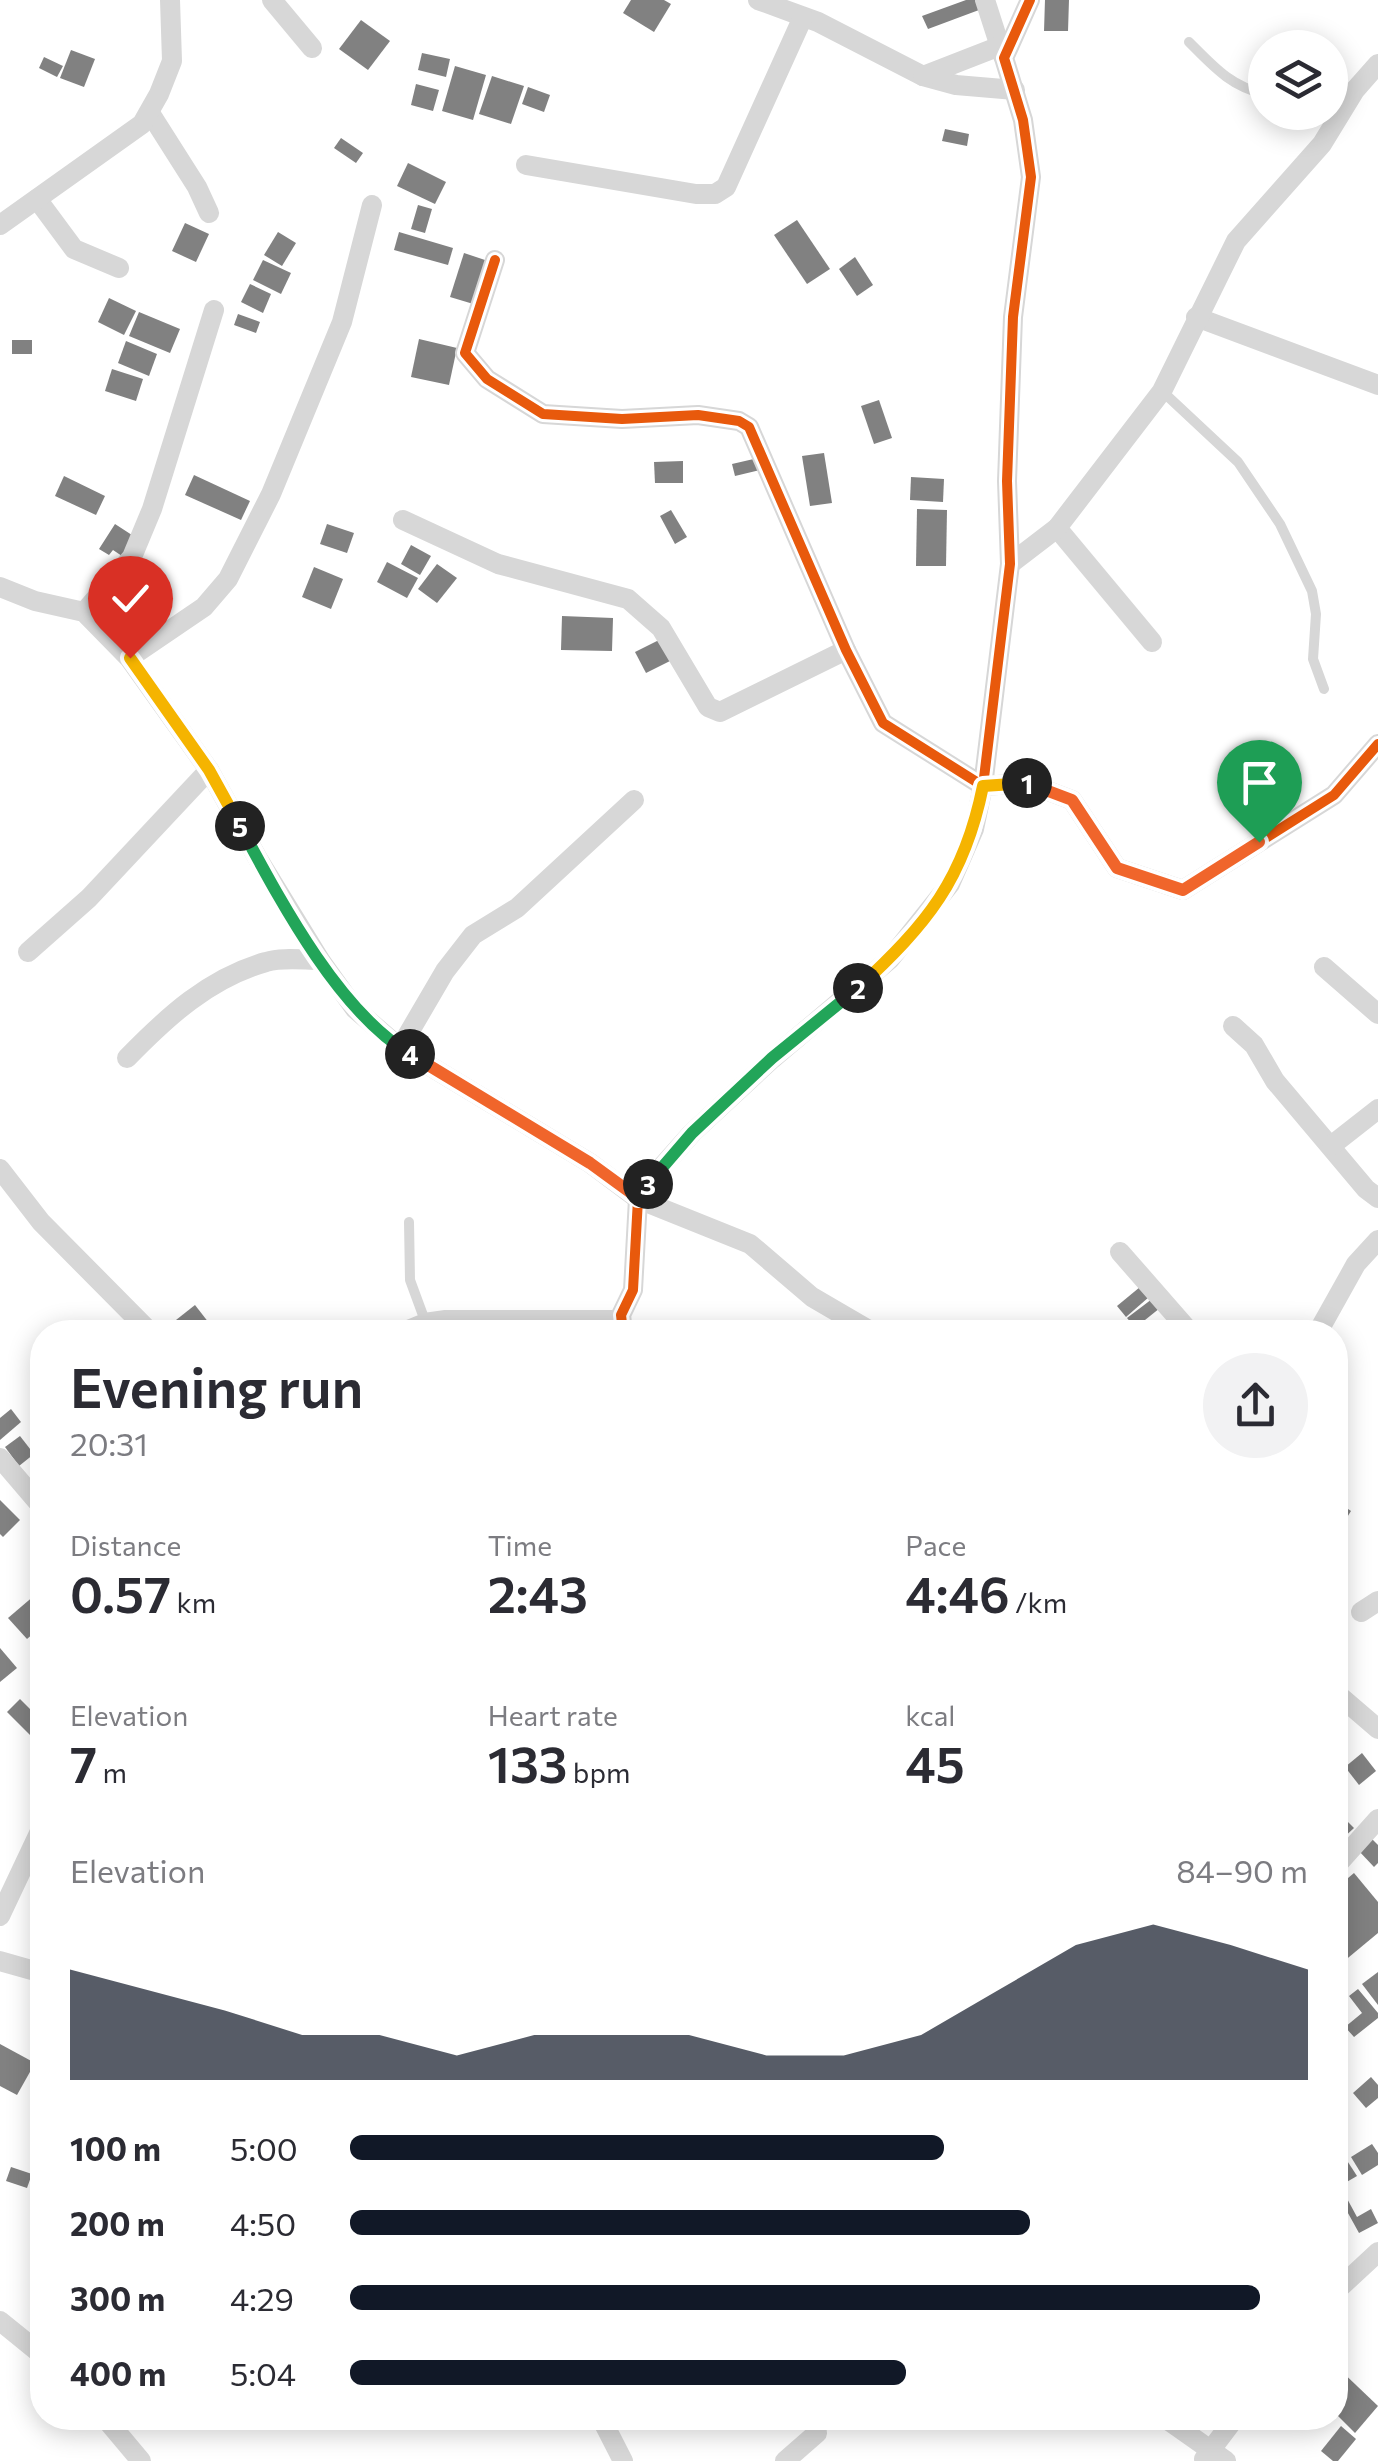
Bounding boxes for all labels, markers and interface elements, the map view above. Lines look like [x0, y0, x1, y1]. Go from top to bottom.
map controls [1248, 30, 1348, 130]
button: layers [1248, 30, 1348, 130]
pin [88, 556, 173, 659]
icon: check [103, 571, 158, 626]
pin [1217, 740, 1302, 843]
icon: arrive [1232, 755, 1287, 810]
pin: 1 [1002, 758, 1052, 808]
text: 1 [1021, 766, 1033, 800]
pin: 5 [215, 801, 265, 851]
text: 5 [232, 809, 248, 843]
pin: 2 [833, 963, 883, 1013]
text: 2 [850, 971, 866, 1005]
pin: 4 [385, 1029, 435, 1079]
text: 4 [401, 1037, 419, 1071]
pin: 3 [623, 1159, 673, 1209]
text: 3 [640, 1167, 656, 1201]
text: Evening run [70, 1352, 363, 1419]
button: share [1203, 1353, 1308, 1458]
text: 20:31 [70, 1423, 148, 1463]
text: Distance [70, 1528, 181, 1562]
text: Time [488, 1528, 552, 1562]
text: Pace [905, 1528, 966, 1562]
text: 0.57 [70, 1562, 171, 1623]
text: 2:43 [488, 1562, 588, 1623]
text: 4:46 [905, 1562, 1010, 1623]
text: km [171, 1585, 216, 1619]
text: /km [1010, 1585, 1067, 1619]
text: Elevation [70, 1698, 188, 1732]
text: Heart rate [488, 1698, 618, 1732]
text: kcal [905, 1698, 955, 1732]
text: 7 [70, 1732, 97, 1793]
text: 133 [488, 1732, 567, 1793]
text: 45 [905, 1732, 965, 1793]
text: m [97, 1755, 127, 1789]
text: bpm [567, 1755, 630, 1789]
text: Elevation [70, 1850, 205, 1890]
text: 84–90 m [1176, 1850, 1308, 1890]
text: 100 m [70, 2128, 161, 2168]
text: 5:00 [230, 2128, 298, 2168]
text: 200 m [70, 2203, 165, 2243]
text: 4:50 [230, 2203, 296, 2243]
text: 300 m [70, 2278, 165, 2318]
text: 4:29 [230, 2278, 294, 2318]
text: 400 m [70, 2353, 166, 2393]
text: 5:04 [230, 2353, 296, 2393]

